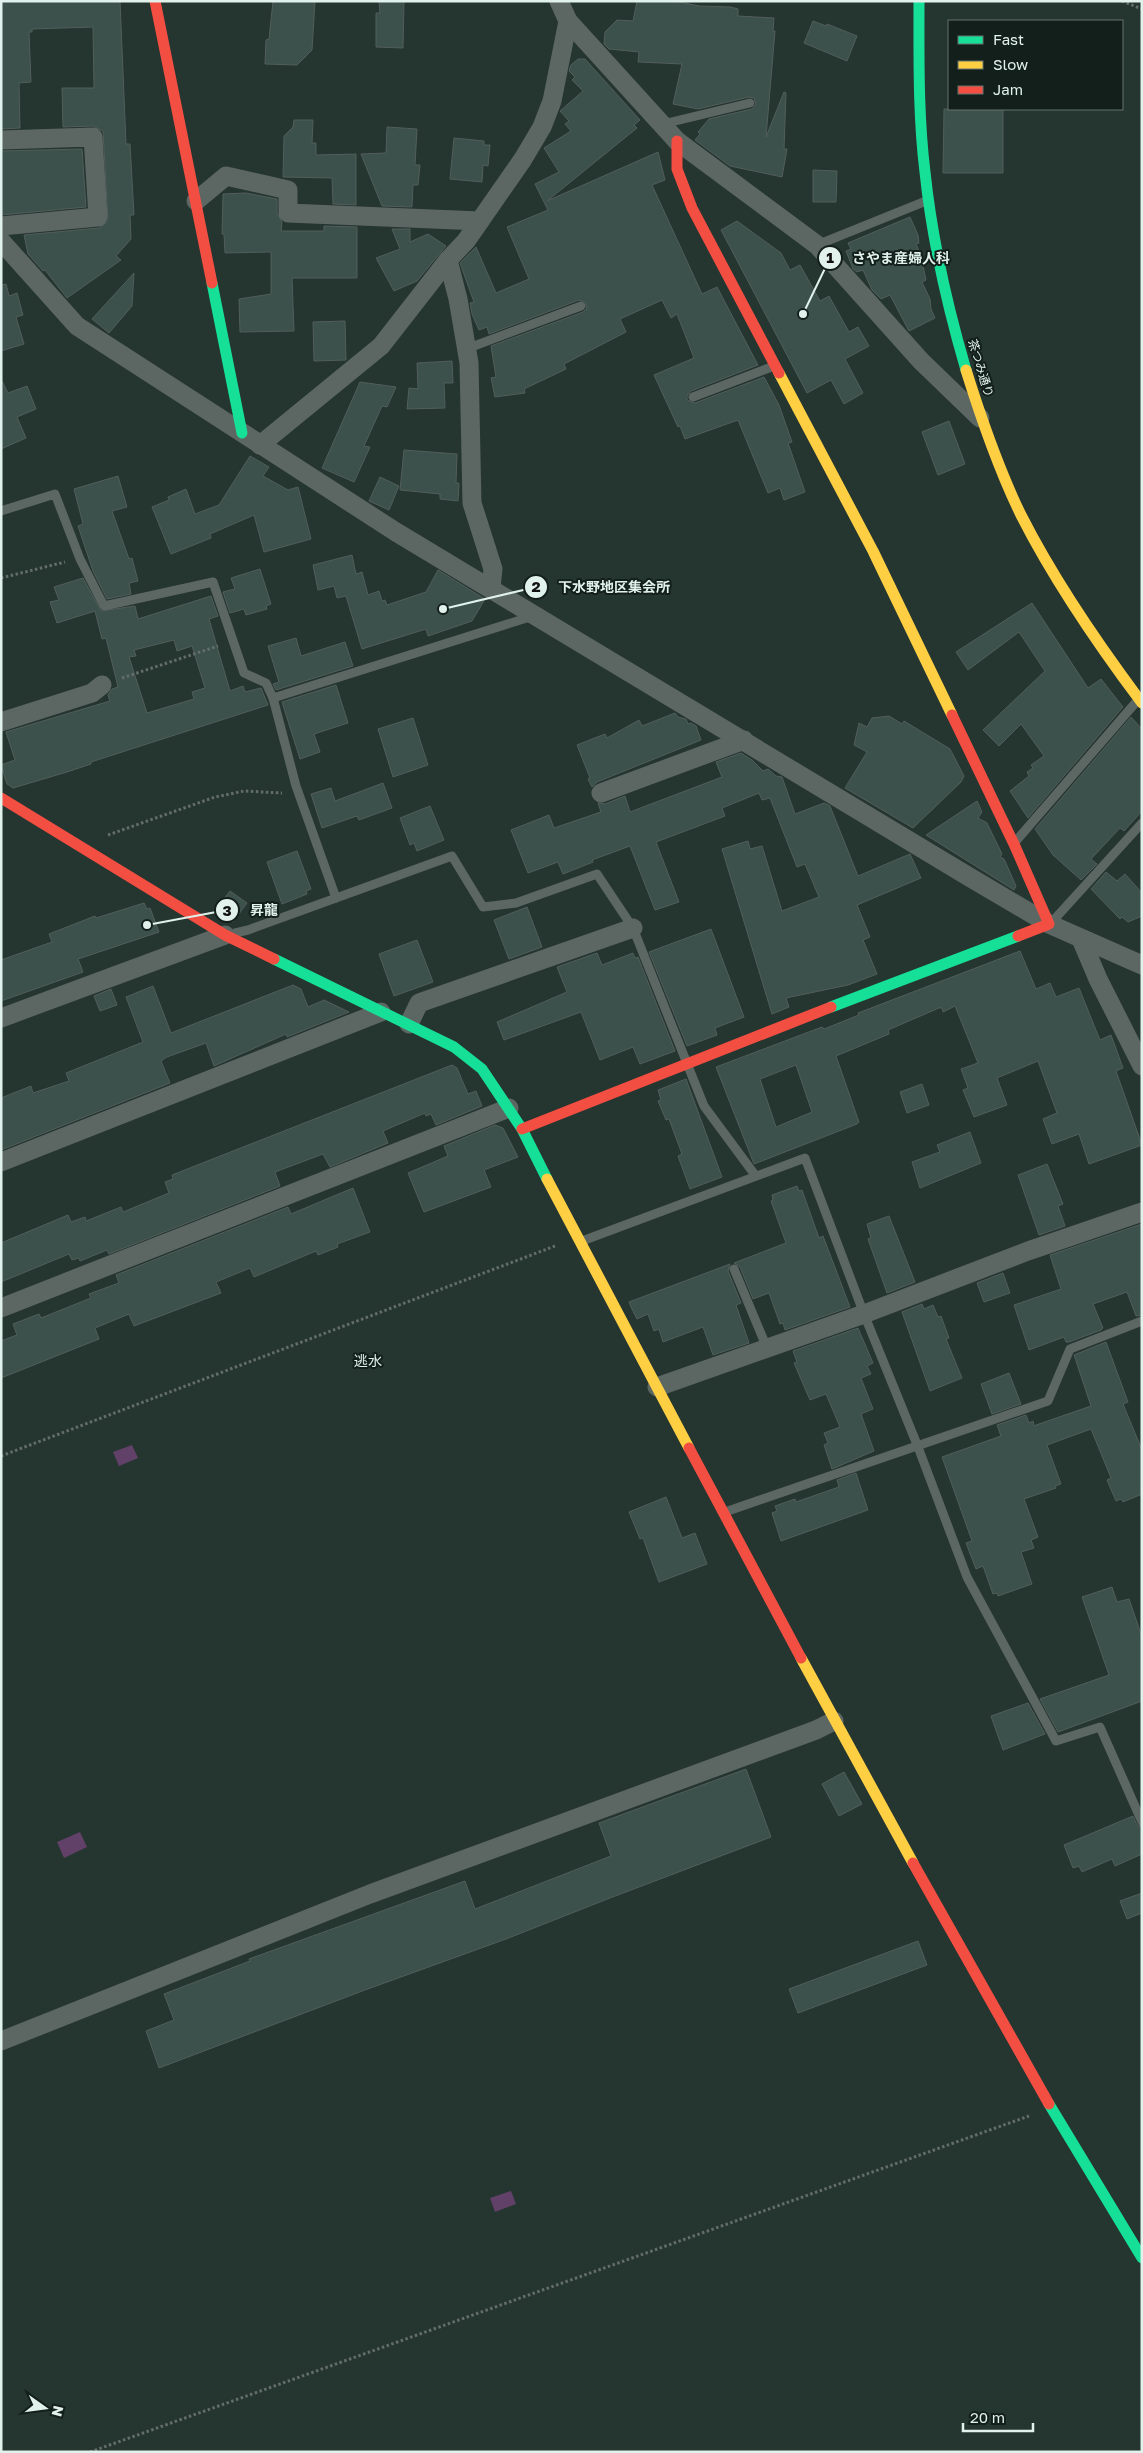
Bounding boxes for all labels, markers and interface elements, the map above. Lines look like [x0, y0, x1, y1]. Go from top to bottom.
legend [948, 20, 1123, 110]
text: Fast [993, 30, 1024, 48]
text: Slow [993, 55, 1028, 73]
text: Jam [993, 80, 1023, 98]
callout: さやま産婦人科 [817, 243, 960, 272]
text: 1 [826, 248, 834, 266]
text: さやま産婦人科 [852, 249, 950, 266]
street label: 茶つみ通り [965, 337, 997, 399]
callout: 下水野地区集会所 [523, 572, 680, 601]
text: 2 [531, 577, 541, 595]
text: 下水野地区集会所 [558, 578, 670, 595]
callout: 昇龍 [215, 896, 288, 925]
text: 3 [222, 901, 232, 919]
text: 昇龍 [250, 901, 278, 918]
district label: 逃水 [354, 1352, 382, 1369]
north arrow [20, 2383, 70, 2433]
scale bar [963, 2400, 1033, 2432]
text: N [49, 2404, 68, 2418]
text: 20 m [970, 2408, 1005, 2426]

